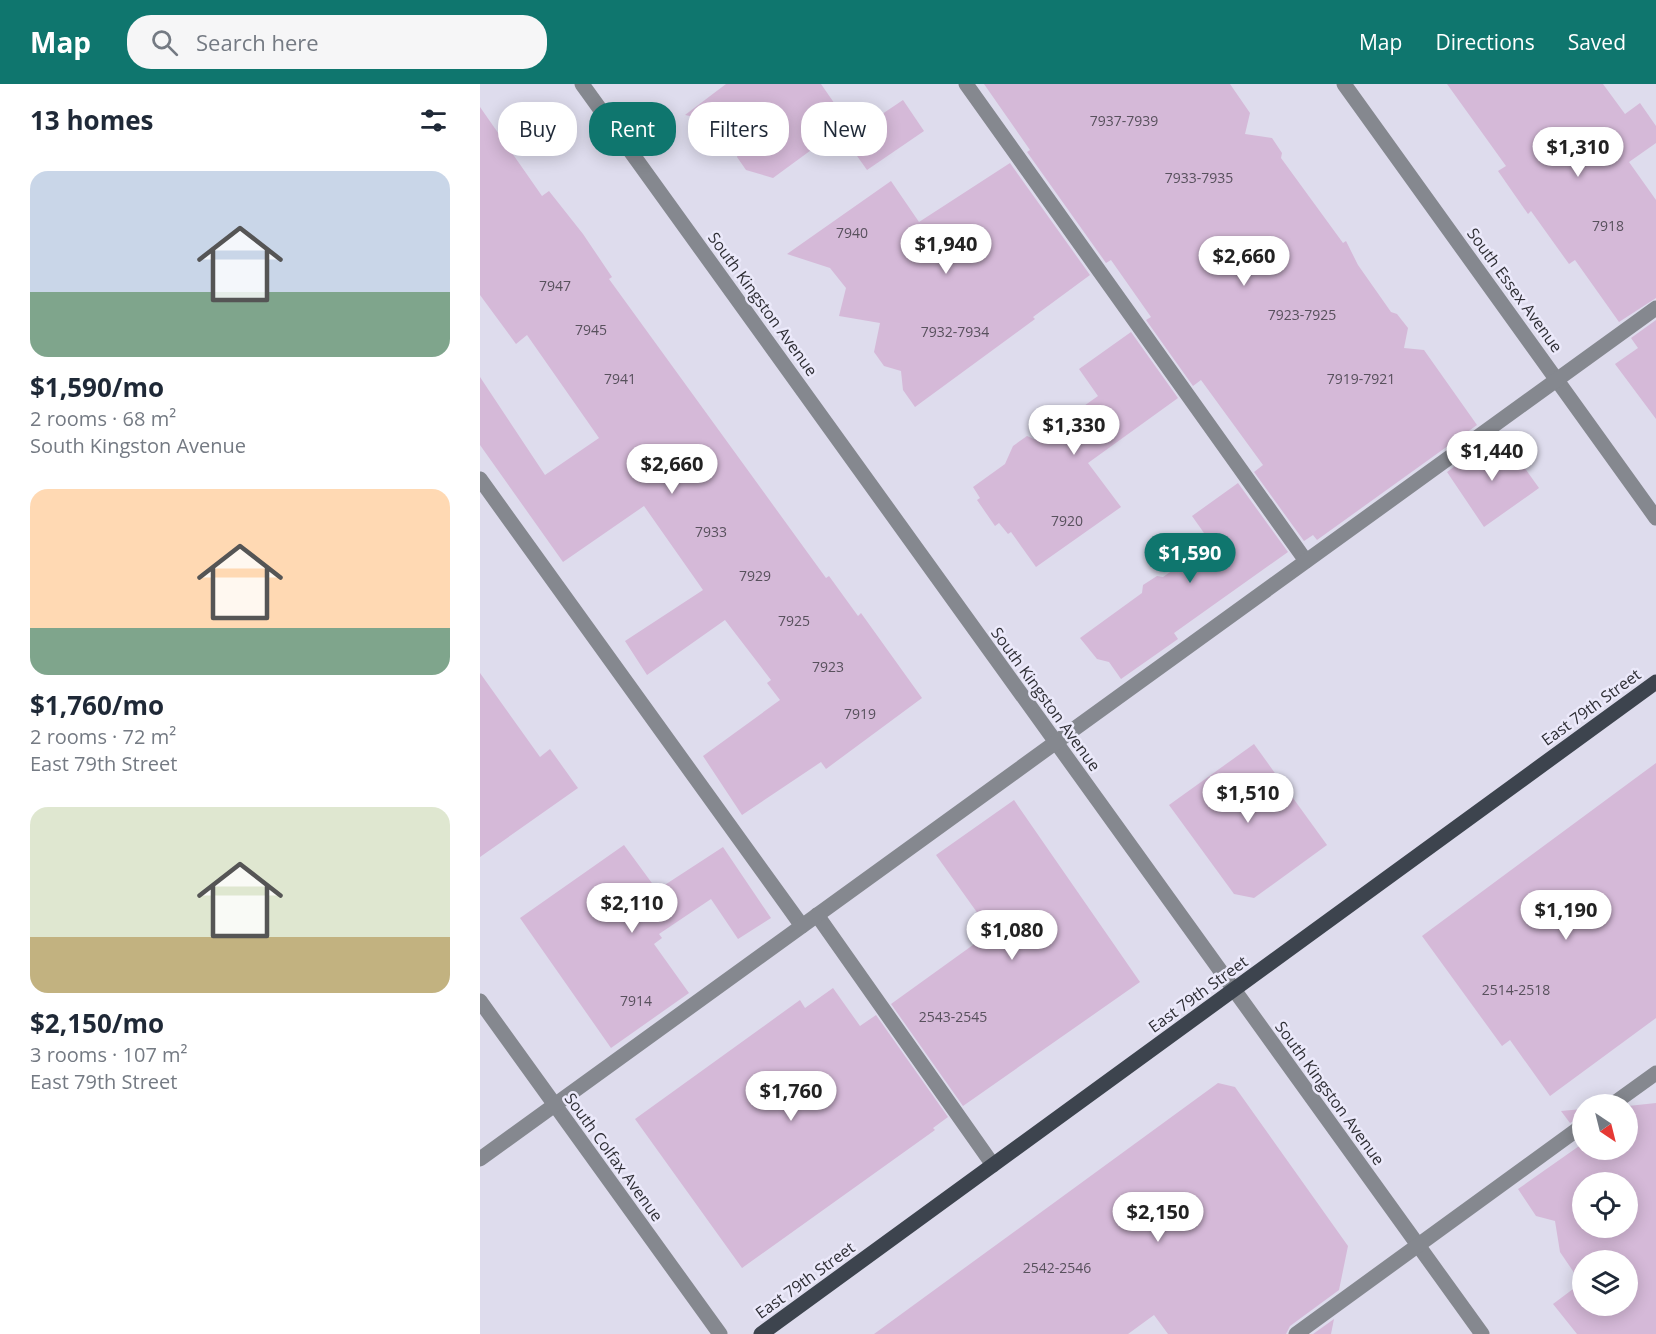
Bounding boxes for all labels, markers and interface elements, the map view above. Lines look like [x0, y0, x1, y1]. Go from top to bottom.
search box [127, 15, 547, 69]
text: Map [30, 23, 91, 61]
icon: search [148, 26, 181, 59]
text: Search here [196, 27, 319, 57]
text: Map [1359, 28, 1402, 56]
text: Directions [1435, 28, 1535, 56]
text: Saved [1568, 28, 1626, 56]
text: 13 homes [30, 102, 154, 138]
chip: Buy [498, 102, 577, 156]
chip: Rent [589, 102, 676, 156]
chip: Filters [688, 102, 789, 156]
chip: New [801, 102, 887, 156]
icon: filters [417, 104, 450, 137]
house number: 7937-7939 [1090, 111, 1158, 130]
pin: $1,310 [1529, 127, 1627, 178]
text: $1,310 [1547, 133, 1609, 160]
house number: 7933-7935 [1165, 168, 1233, 187]
icon: home [186, 210, 294, 318]
house number: 7918 [1592, 216, 1624, 235]
house number: 7940 [836, 223, 868, 242]
street label: South Essex Avenue [1462, 223, 1568, 357]
pin: $1,940 [897, 224, 995, 275]
street label: South Kingston Avenue [703, 228, 823, 380]
text: $1,940 [915, 230, 977, 257]
pin: $2,660 [1195, 236, 1293, 287]
text: $2,660 [1213, 242, 1275, 269]
house number: 7947 [539, 276, 571, 295]
house number: 7923-7925 [1268, 305, 1336, 324]
house number: 7945 [575, 320, 607, 339]
house number: 7932-7934 [921, 322, 989, 341]
text: $1,590/mo [30, 369, 164, 405]
house number: 7941 [604, 369, 636, 388]
house number: 7919-7921 [1327, 369, 1395, 388]
text: 2 rooms · 68 m² [30, 405, 176, 432]
pin: $1,330 [1025, 405, 1123, 456]
text: $1,330 [1043, 411, 1105, 438]
pin: $1,440 [1443, 431, 1541, 482]
text: South Kingston Avenue [30, 432, 246, 459]
text: $1,440 [1461, 437, 1523, 464]
pin: $2,660 [623, 444, 721, 495]
text: $2,660 [641, 450, 703, 477]
house number: 7920 [1051, 511, 1083, 530]
house number: 7933 [695, 522, 727, 541]
icon: home [186, 528, 294, 636]
pin: $1,590 [1141, 533, 1239, 584]
text: $1,590 [1159, 539, 1221, 566]
house number: 7929 [739, 566, 771, 585]
house number: 7925 [778, 611, 810, 630]
street label: South Kingston Avenue [986, 623, 1106, 775]
house number: 7923 [812, 657, 844, 676]
street label: East 79th Street [1537, 663, 1645, 751]
text: $1,760/mo [30, 687, 164, 723]
house number: 7919 [844, 704, 876, 723]
text: 2 rooms · 72 m² [30, 723, 176, 750]
text: East 79th Street [30, 750, 177, 777]
pin: $1,510 [1199, 773, 1297, 824]
text: $1,510 [1217, 779, 1279, 806]
icon: home [186, 846, 294, 954]
pin: $2,110 [583, 883, 681, 934]
text: $2,110 [601, 889, 663, 916]
pin: $1,190 [1517, 890, 1615, 941]
text: $1,190 [1535, 896, 1597, 923]
pin: $1,080 [963, 910, 1061, 961]
text: $1,080 [981, 916, 1043, 943]
street label: East 79th Street [1144, 950, 1252, 1038]
house number: 2514-2518 [1482, 980, 1550, 999]
house number: 7914 [620, 991, 652, 1010]
text: $2,150/mo [30, 1005, 164, 1041]
house number: 2543-2545 [919, 1007, 987, 1026]
street label: South Kingston Avenue [1270, 1017, 1390, 1169]
text: 3 rooms · 107 m² [30, 1041, 188, 1068]
text: East 79th Street [30, 1068, 177, 1095]
pin: $1,760 [742, 1071, 840, 1122]
text: $1,760 [760, 1077, 822, 1104]
street label: South Colfax Avenue [560, 1088, 668, 1226]
north arrow [1572, 1094, 1638, 1160]
map controls [1572, 1094, 1638, 1316]
button: locate [1572, 1172, 1638, 1238]
pin: $2,150 [1109, 1192, 1207, 1243]
text: $2,150 [1127, 1198, 1189, 1225]
street label: East 79th Street [751, 1236, 859, 1324]
button: layers [1572, 1250, 1638, 1316]
house number: 2542-2546 [1023, 1258, 1091, 1277]

